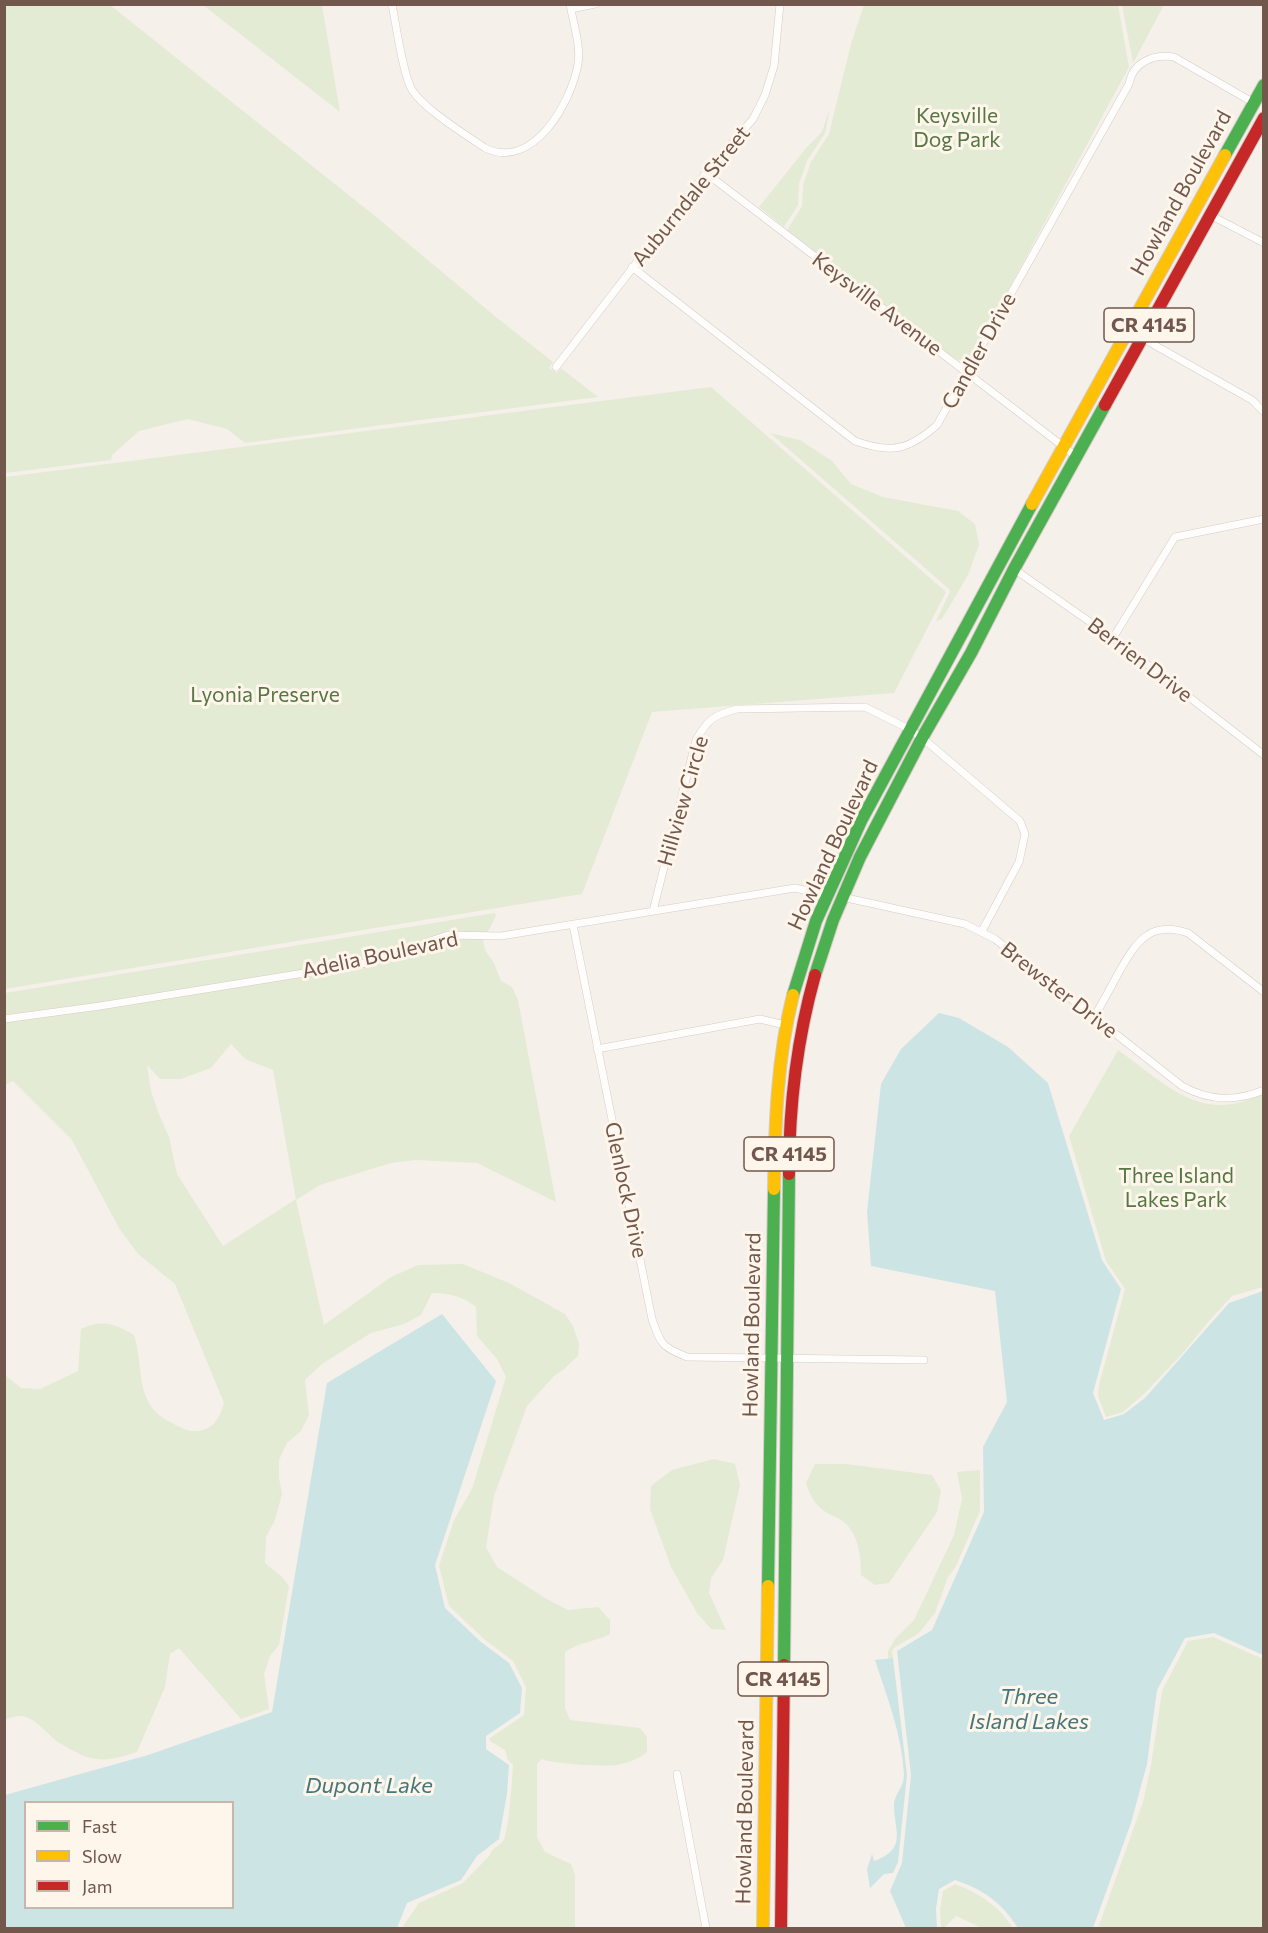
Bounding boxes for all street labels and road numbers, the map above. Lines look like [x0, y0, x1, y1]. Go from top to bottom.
street label: Howland Boulevard [1125, 106, 1237, 280]
street label: Auburndale Street [627, 121, 755, 271]
street label: Keysville Avenue [807, 247, 947, 361]
street label: Candler Drive [937, 288, 1021, 414]
road number: CR 4145 [1104, 308, 1194, 342]
street label: Berrien Drive [1083, 612, 1197, 708]
street label: Hillview Circle [652, 733, 714, 869]
street label: Howland Boulevard [783, 756, 883, 934]
street label: Adelia Boulevard [300, 926, 460, 984]
street label: Brewster Drive [996, 937, 1122, 1043]
street label: Glenlock Drive [599, 1120, 653, 1260]
road number: CR 4145 [744, 1137, 834, 1171]
street label: Howland Boulevard [738, 1232, 766, 1418]
road number: CR 4145 [738, 1662, 828, 1696]
street label: Howland Boulevard [731, 1719, 759, 1905]

